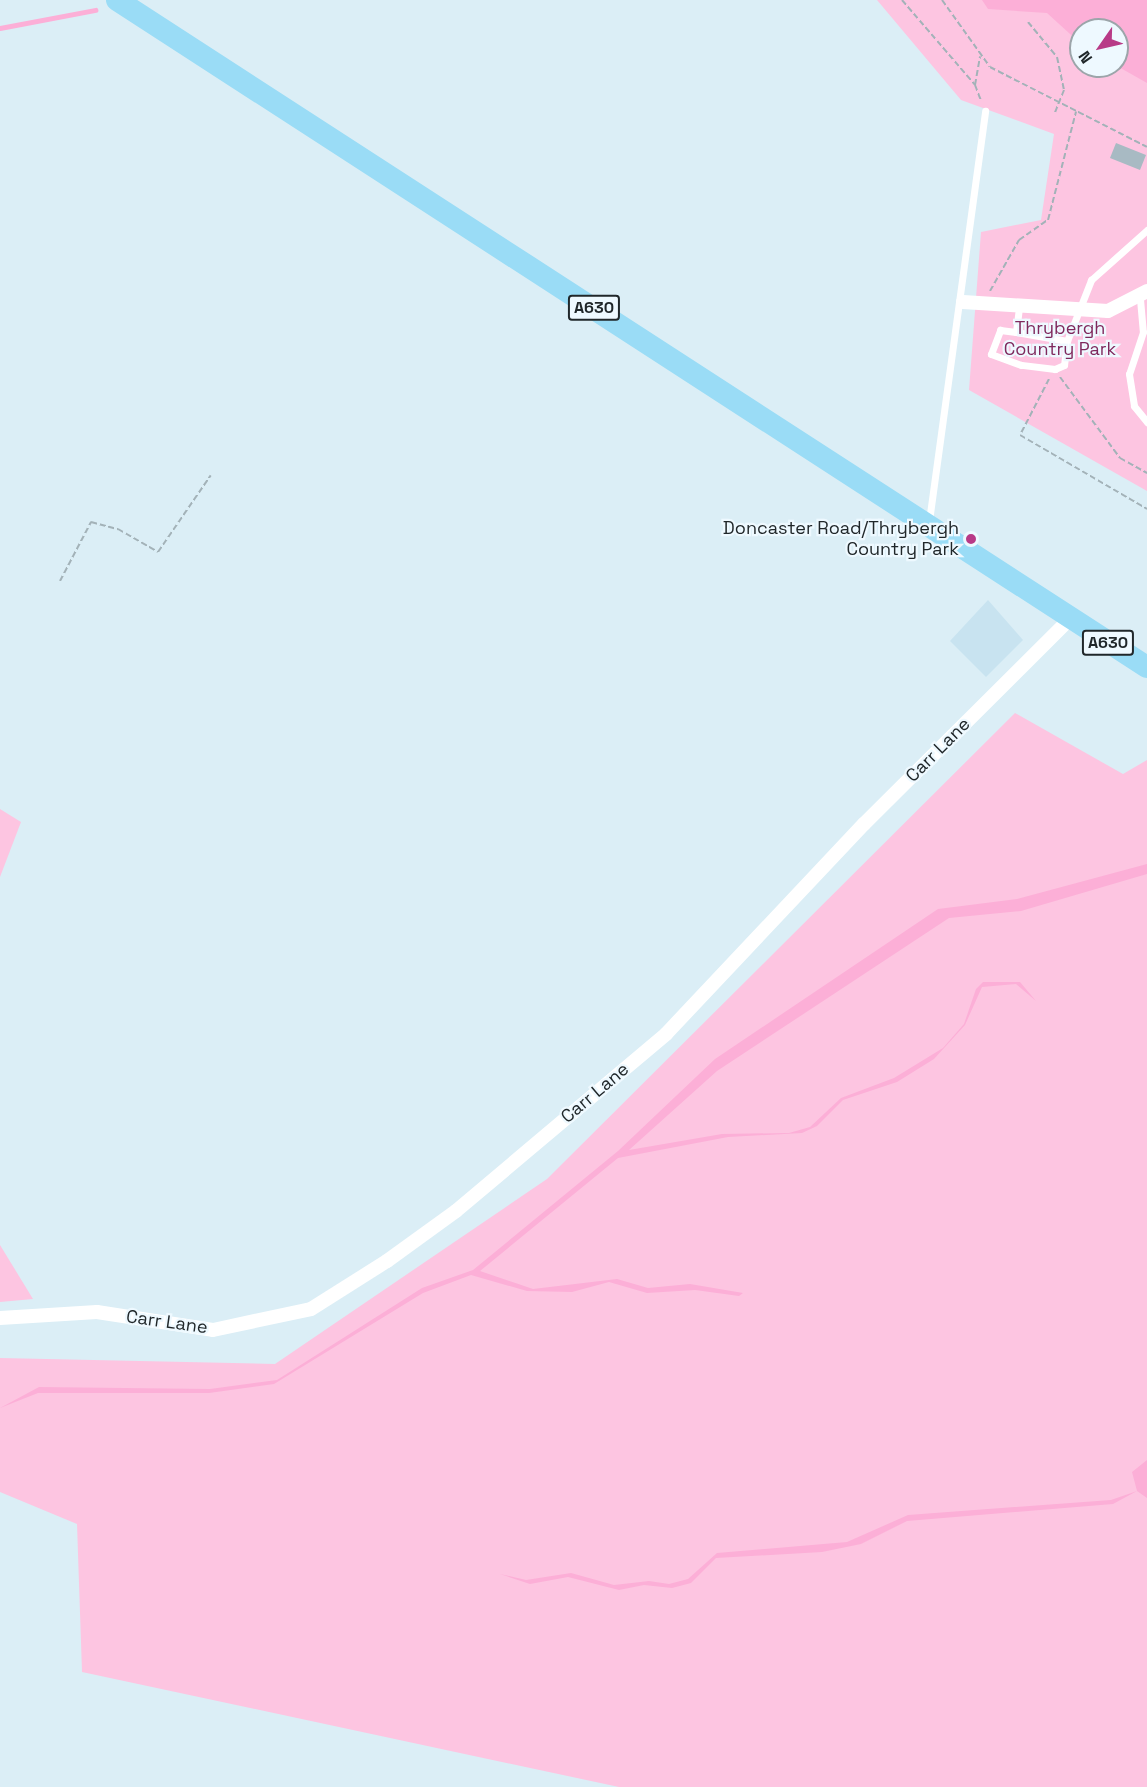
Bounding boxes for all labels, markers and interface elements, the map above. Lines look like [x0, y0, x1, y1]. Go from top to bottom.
north arrow [1069, 18, 1129, 78]
text: N [1074, 47, 1097, 68]
road number: A630 [567, 295, 621, 321]
park label: Thrybergh Country Park [1004, 318, 1116, 360]
place label: Doncaster Road/Thrybergh Country Park [723, 518, 959, 560]
marker: Doncaster Road/Thrybergh Country Park [964, 532, 978, 546]
road number: A630 [1081, 630, 1135, 656]
street label: Carr Lane [901, 713, 975, 787]
street label: Carr Lane [557, 1058, 633, 1128]
street label: Carr Lane [125, 1306, 209, 1338]

